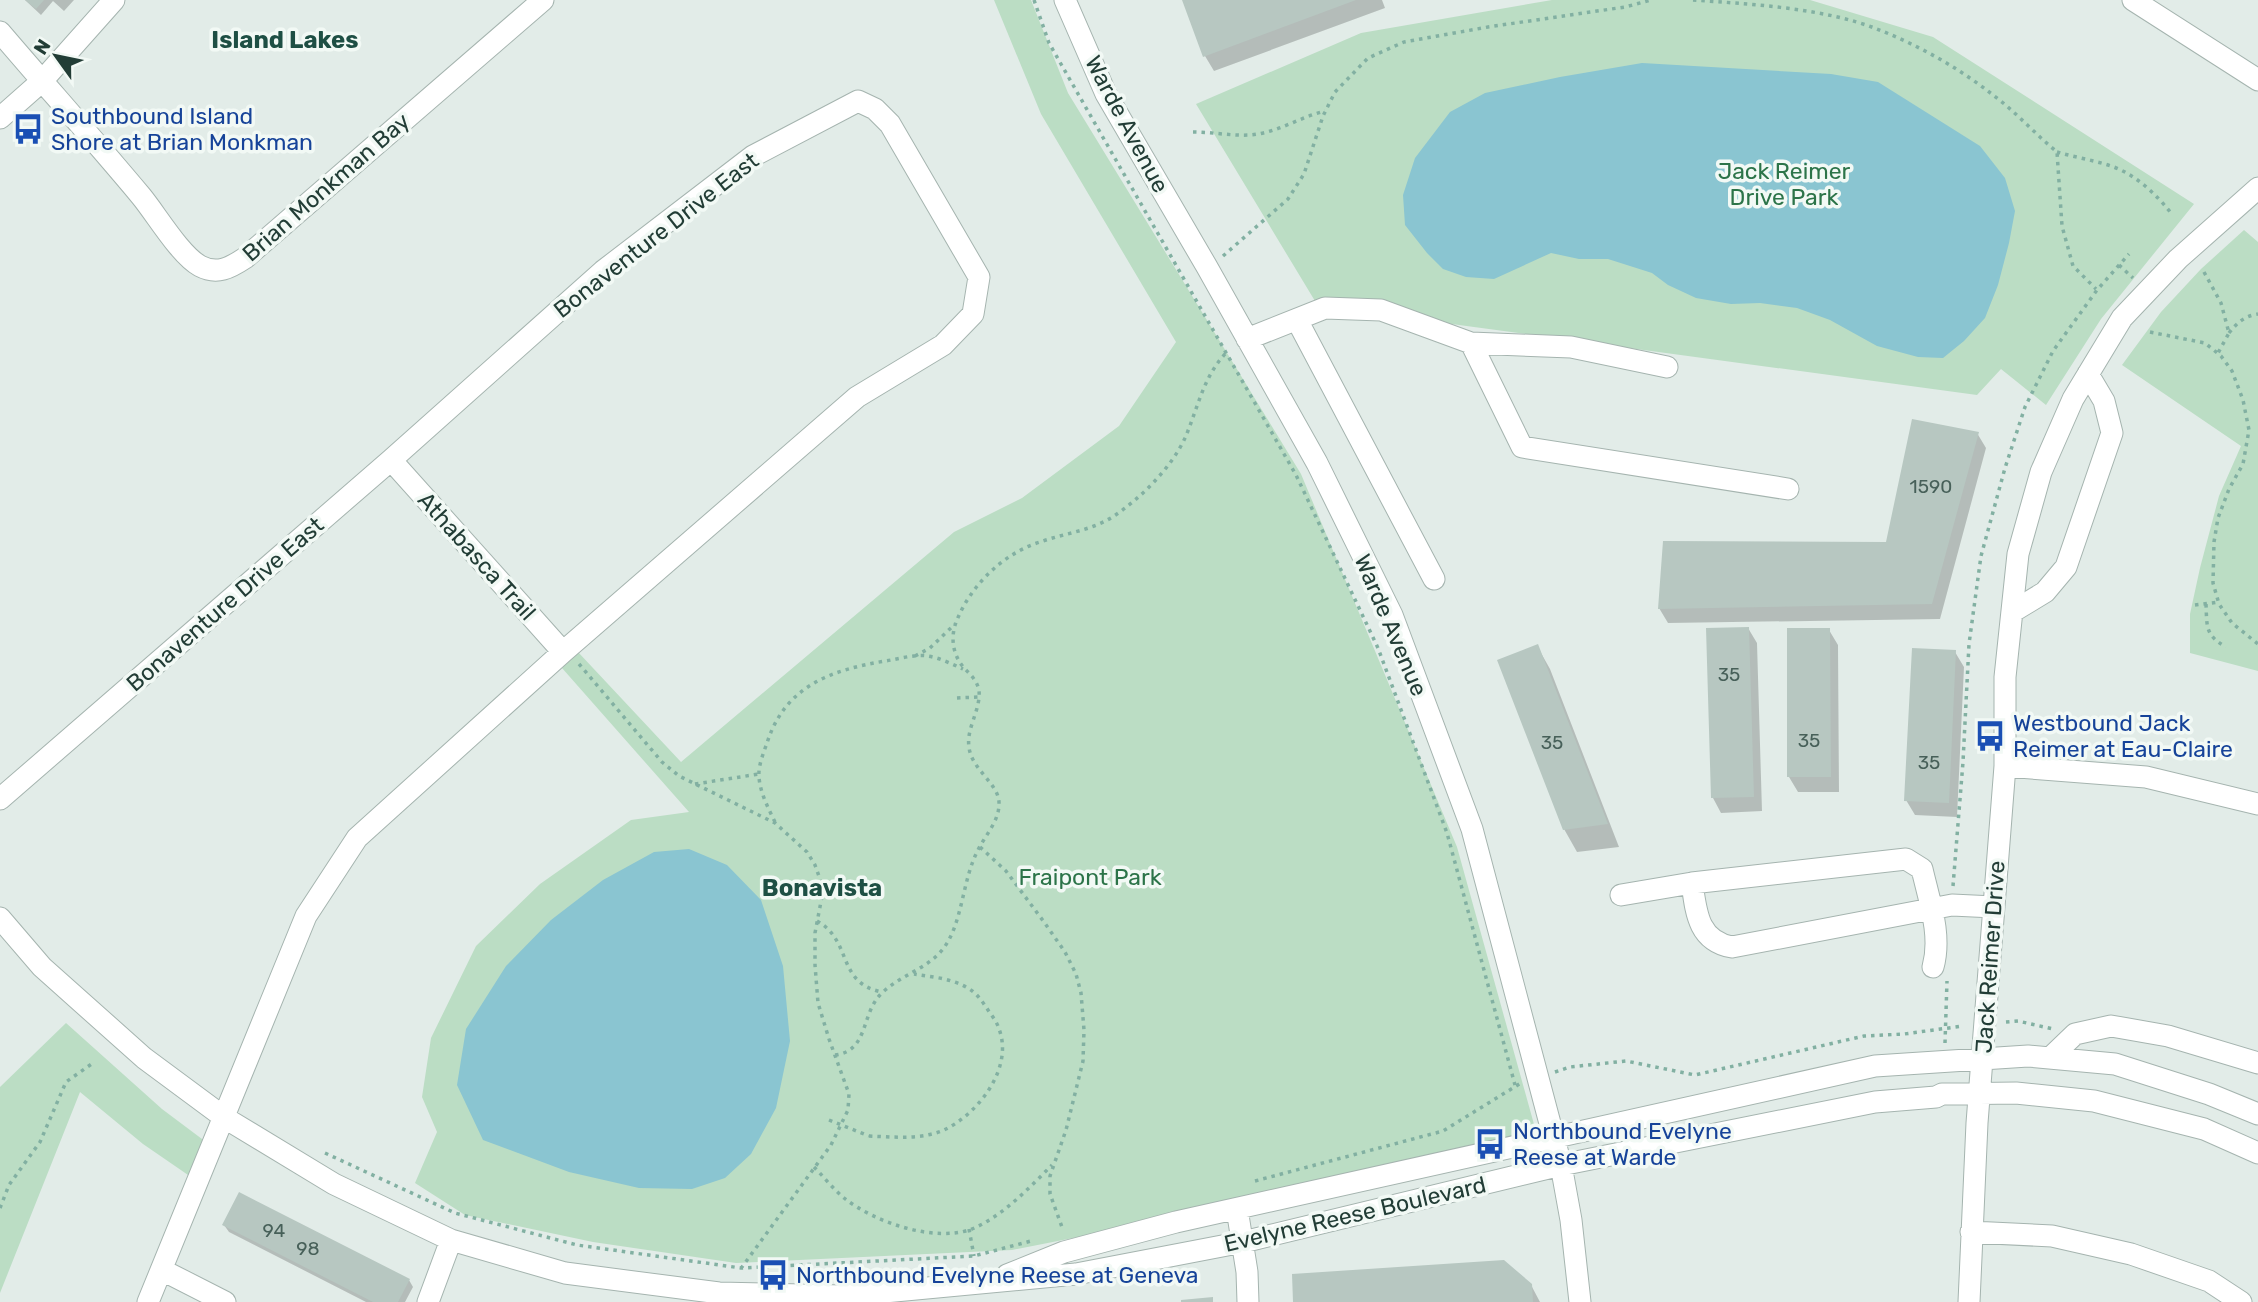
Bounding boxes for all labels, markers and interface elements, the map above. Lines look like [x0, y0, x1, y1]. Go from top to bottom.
north arrow [21, 21, 91, 91]
district label: Island Lakes [211, 26, 359, 54]
text: N [29, 35, 56, 59]
street label: Warde Avenue [1079, 51, 1175, 197]
place label: Southbound Island Shore at Brian Monkman [51, 102, 313, 156]
street label: Brian Monkman Bay [237, 107, 416, 267]
bus stop icon: Southbound Island Shore at Brian Monkman [11, 112, 45, 146]
street label: Bonaventure Drive East [548, 146, 764, 324]
park label: Jack Reimer Drive Park [1718, 157, 1851, 211]
house number: 1590 [1910, 475, 1952, 498]
street label: Athabasca Trail [412, 486, 542, 626]
street label: Bonaventure Drive East [121, 511, 329, 697]
street label: Warde Avenue [1349, 550, 1433, 700]
house number: 35 [1718, 663, 1740, 686]
place label: Westbound Jack Reimer at Eau-Claire [2013, 709, 2233, 763]
bus stop icon: Westbound Jack Reimer at Eau-Claire [1973, 719, 2007, 753]
house number: 35 [1798, 729, 1820, 752]
house number: 35 [1541, 731, 1563, 754]
house number: 35 [1918, 751, 1940, 774]
street label: Jack Reimer Drive [1969, 860, 2011, 1054]
park label: Fraipont Park [1018, 863, 1162, 891]
district label: Bonavista [762, 874, 882, 902]
place label: Northbound Evelyne Reese at Warde [1513, 1117, 1732, 1171]
bus stop icon: Northbound Evelyne Reese at Warde [1473, 1127, 1507, 1161]
street label: Evelyne Reese Boulevard [1221, 1170, 1489, 1258]
house number: 94 [263, 1219, 286, 1242]
house number: 98 [296, 1237, 320, 1260]
bus stop icon: Northbound Evelyne Reese at Geneva [756, 1258, 790, 1292]
place label: Northbound Evelyne Reese at Geneva [796, 1261, 1199, 1289]

